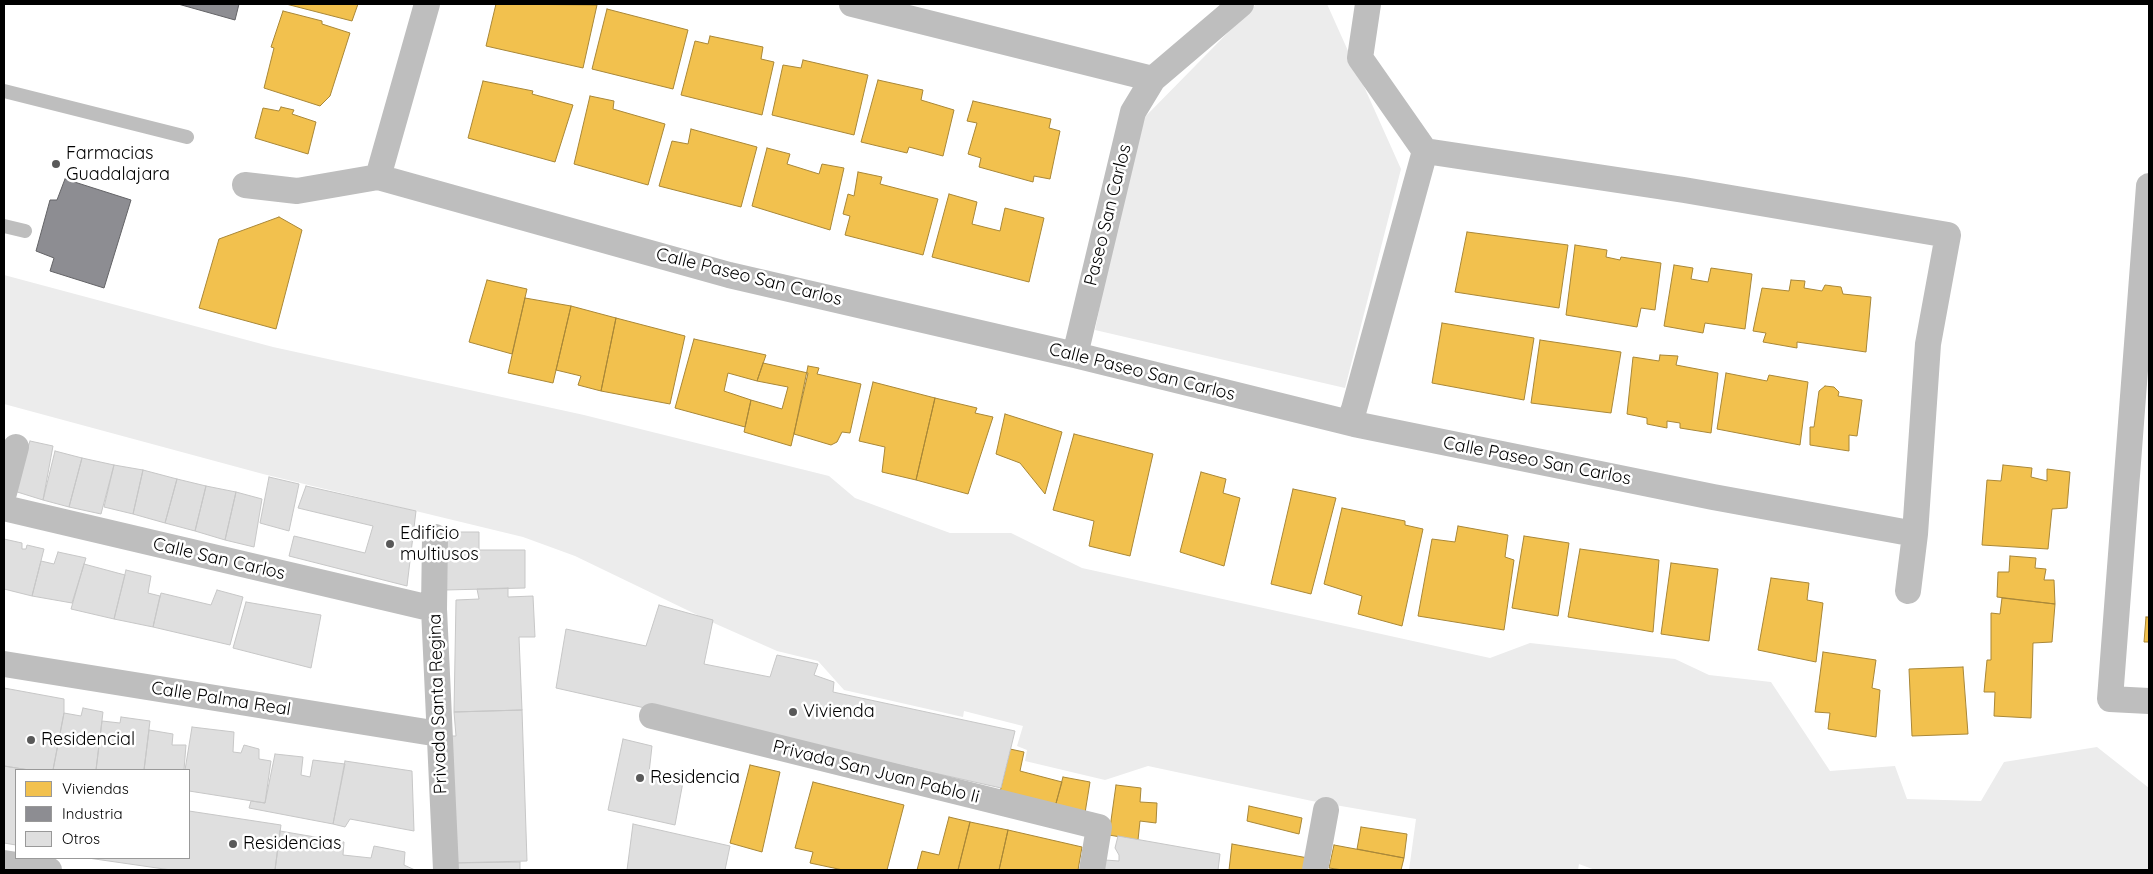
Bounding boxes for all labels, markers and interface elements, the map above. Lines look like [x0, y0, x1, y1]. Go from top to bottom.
street label: Paseo San Carlos [1080, 142, 1136, 288]
place label: Farmacias Guadalajara [66, 143, 170, 186]
marker: Farmacias Guadalajara [50, 158, 62, 170]
street label: Calle Paseo San Carlos [654, 243, 844, 311]
street label: Calle Paseo San Carlos [1047, 338, 1237, 406]
street label: Calle Paseo San Carlos [1441, 432, 1633, 490]
place label: Edificio multiusos [400, 523, 479, 566]
street label: Calle San Carlos [151, 533, 287, 585]
marker: Edificio multiusos [384, 538, 396, 550]
street label: Privada Santa Regina [424, 613, 452, 795]
street label: Calle Palma Real [150, 677, 292, 721]
place label: Vivienda [803, 701, 875, 723]
marker: Vivienda [787, 706, 799, 718]
place label: Residencial [41, 729, 135, 751]
marker: Residencial [25, 734, 37, 746]
street label: Privada San Juan Pablo Ii [770, 736, 982, 808]
place label: Residencia [650, 767, 740, 789]
legend [15, 769, 190, 859]
marker: Residencia [634, 772, 646, 784]
text: Viviendas [62, 779, 129, 798]
text: Industria [62, 804, 122, 823]
text: Otros [62, 829, 100, 848]
place label: Residencias [243, 833, 341, 855]
marker: Residencias [227, 838, 239, 850]

